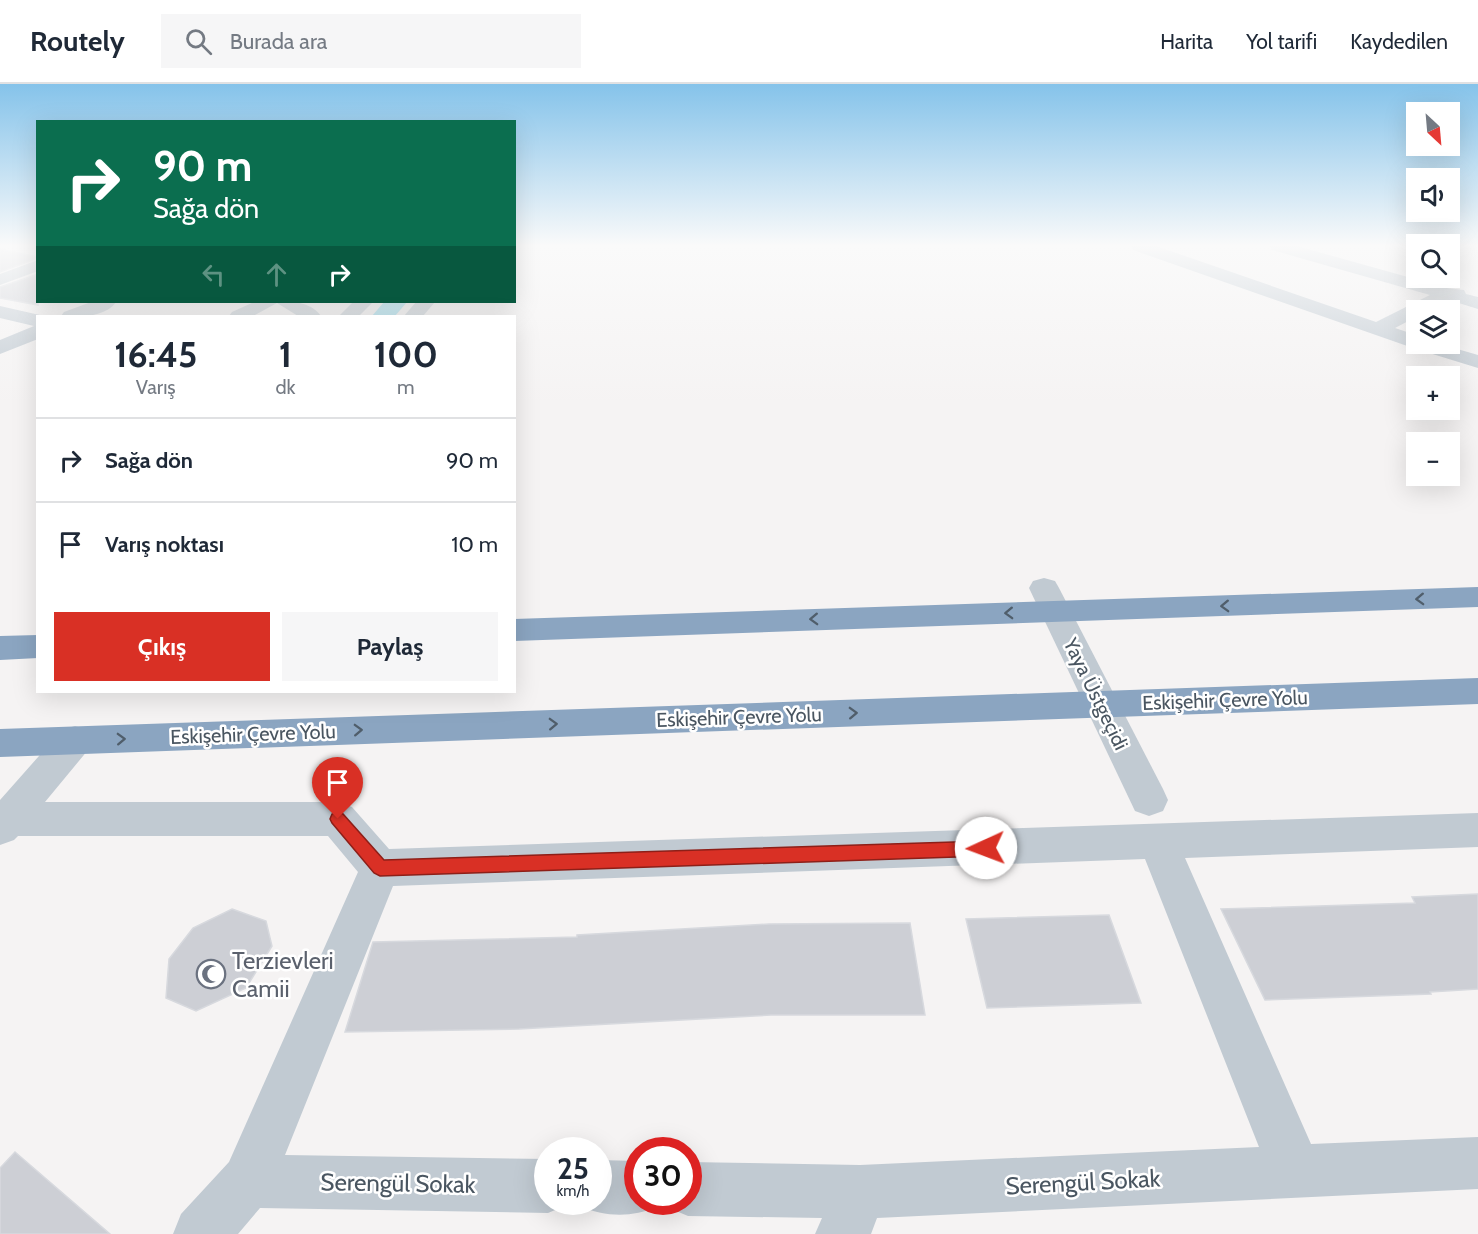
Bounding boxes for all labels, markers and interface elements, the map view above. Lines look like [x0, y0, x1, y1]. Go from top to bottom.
search box [161, 14, 581, 68]
text: Routely [30, 24, 125, 58]
icon: search [182, 25, 215, 58]
text: Burada ara [230, 28, 327, 55]
text: Harita [1160, 29, 1213, 54]
text: Yol tarifi [1246, 29, 1317, 54]
text: Kaydedilen [1350, 29, 1448, 54]
north arrow [1406, 102, 1460, 156]
map controls [1406, 102, 1460, 486]
text: 90 m [153, 140, 252, 192]
icon: right [54, 144, 132, 222]
button: sound [1406, 168, 1460, 222]
text: Sağa dön [153, 192, 259, 225]
button: search [1406, 234, 1460, 288]
icon: left [197, 258, 230, 291]
icon: ahead [260, 258, 293, 291]
icon: right [323, 258, 356, 291]
button: layers [1406, 300, 1460, 354]
text: 16:45 [114, 332, 197, 376]
text: 1 [279, 332, 292, 376]
text: 100 [374, 332, 438, 376]
button: + [1406, 366, 1460, 420]
text: Varış [136, 375, 176, 399]
text: dk [275, 375, 296, 399]
text: m [397, 375, 415, 399]
button: − [1406, 432, 1460, 486]
icon: right [54, 444, 87, 477]
text: Sağa dön [105, 447, 193, 474]
text: 90 m [446, 447, 498, 474]
icon: arrive [54, 528, 87, 561]
text: Varış noktası [105, 531, 224, 558]
text: 10 m [451, 531, 498, 558]
one-way arrow [1415, 593, 1424, 605]
one-way arrow [1220, 599, 1229, 612]
one-way arrow [1004, 607, 1013, 619]
button: Çıkış [54, 612, 270, 681]
button: Paylaş [282, 612, 498, 681]
one-way arrow [809, 613, 818, 626]
street label: Yaya Üstgeçidi [1058, 633, 1133, 754]
street label: Eskişehir Çevre Yolu [1142, 685, 1308, 715]
street label: Eskişehir Çevre Yolu [656, 702, 822, 732]
one-way arrow [848, 707, 857, 719]
one-way arrow [549, 717, 558, 730]
street label: Eskişehir Çevre Yolu [170, 719, 336, 749]
one-way arrow [354, 724, 363, 737]
one-way arrow [117, 732, 126, 745]
pin [312, 757, 363, 819]
icon: arrive [321, 766, 354, 799]
position arrow [954, 816, 1018, 880]
place label: Terzievleri Camii [232, 946, 334, 1003]
mosque icon: Terzievleri Camii [195, 958, 227, 990]
speed limit sign: 30 [624, 1137, 702, 1215]
text: 25 [557, 1150, 589, 1187]
street label: Serengül Sokak [1005, 1163, 1161, 1201]
street label: Serengül Sokak [320, 1167, 476, 1199]
text: km/h [557, 1182, 589, 1200]

